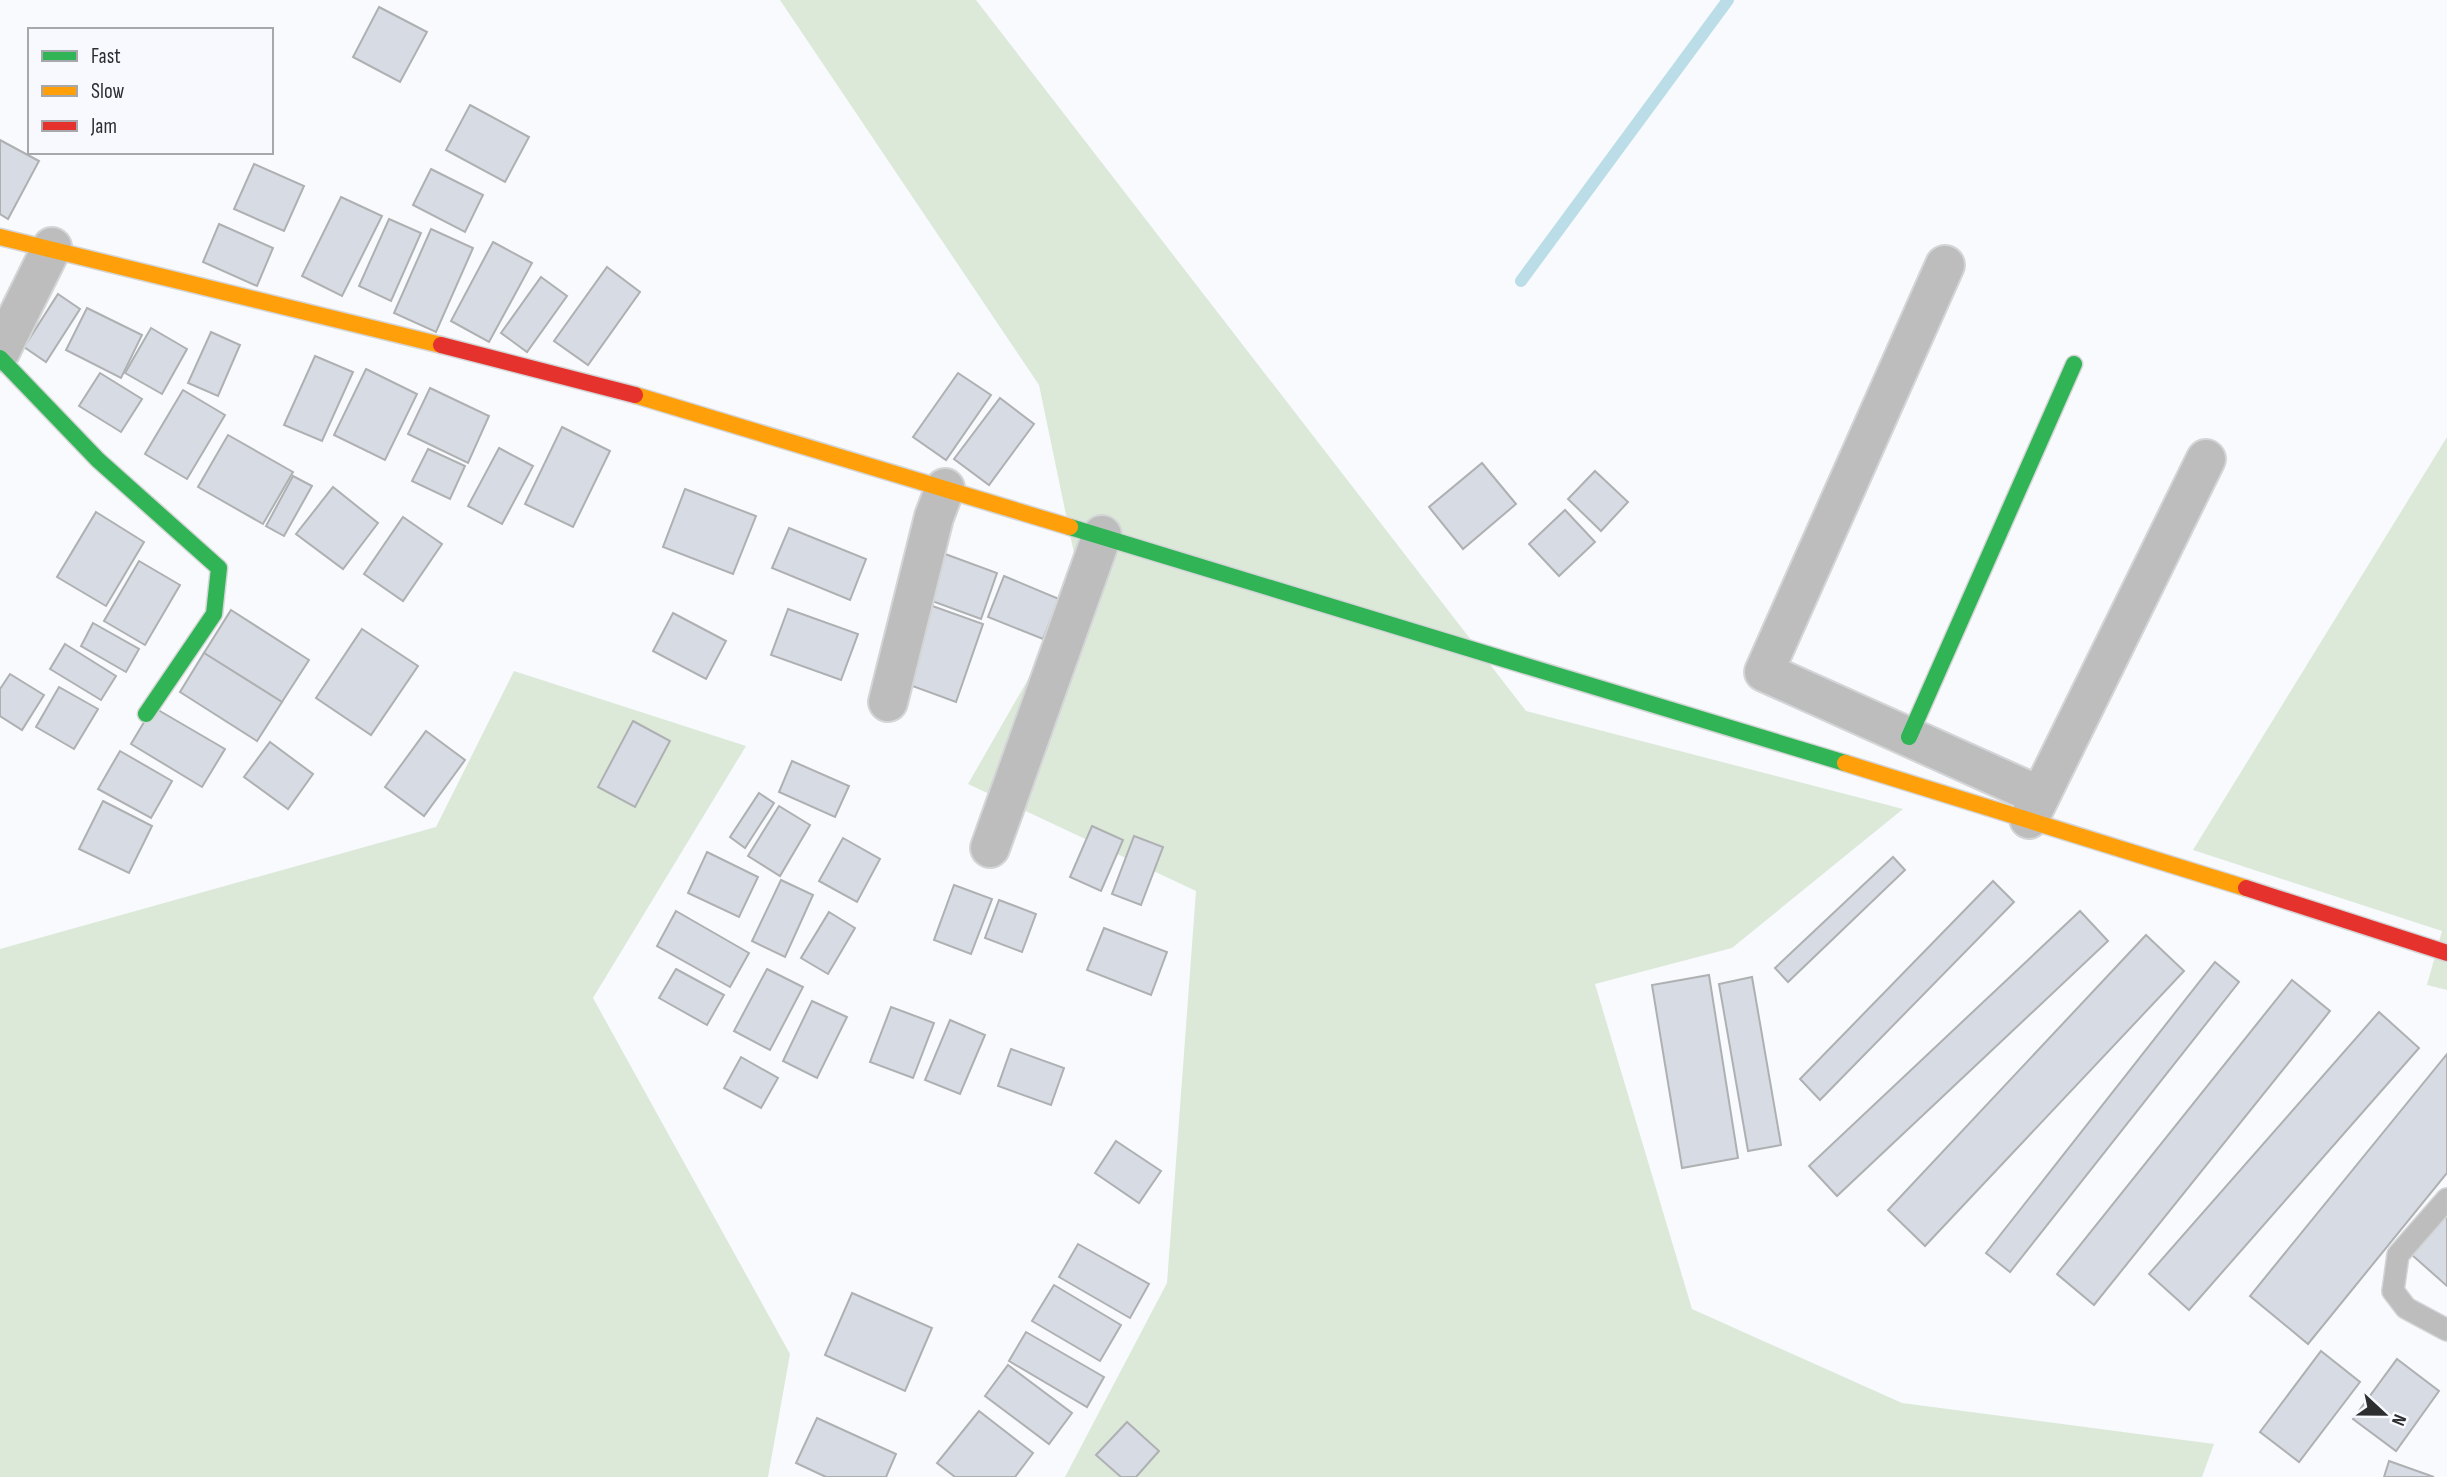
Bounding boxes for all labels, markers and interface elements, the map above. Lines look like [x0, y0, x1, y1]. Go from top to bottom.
legend [28, 28, 273, 154]
text: Fast [91, 44, 121, 69]
text: Slow [91, 79, 125, 104]
text: Jam [90, 114, 117, 139]
north arrow [2349, 1379, 2419, 1449]
text: N [2386, 1411, 2411, 1429]

